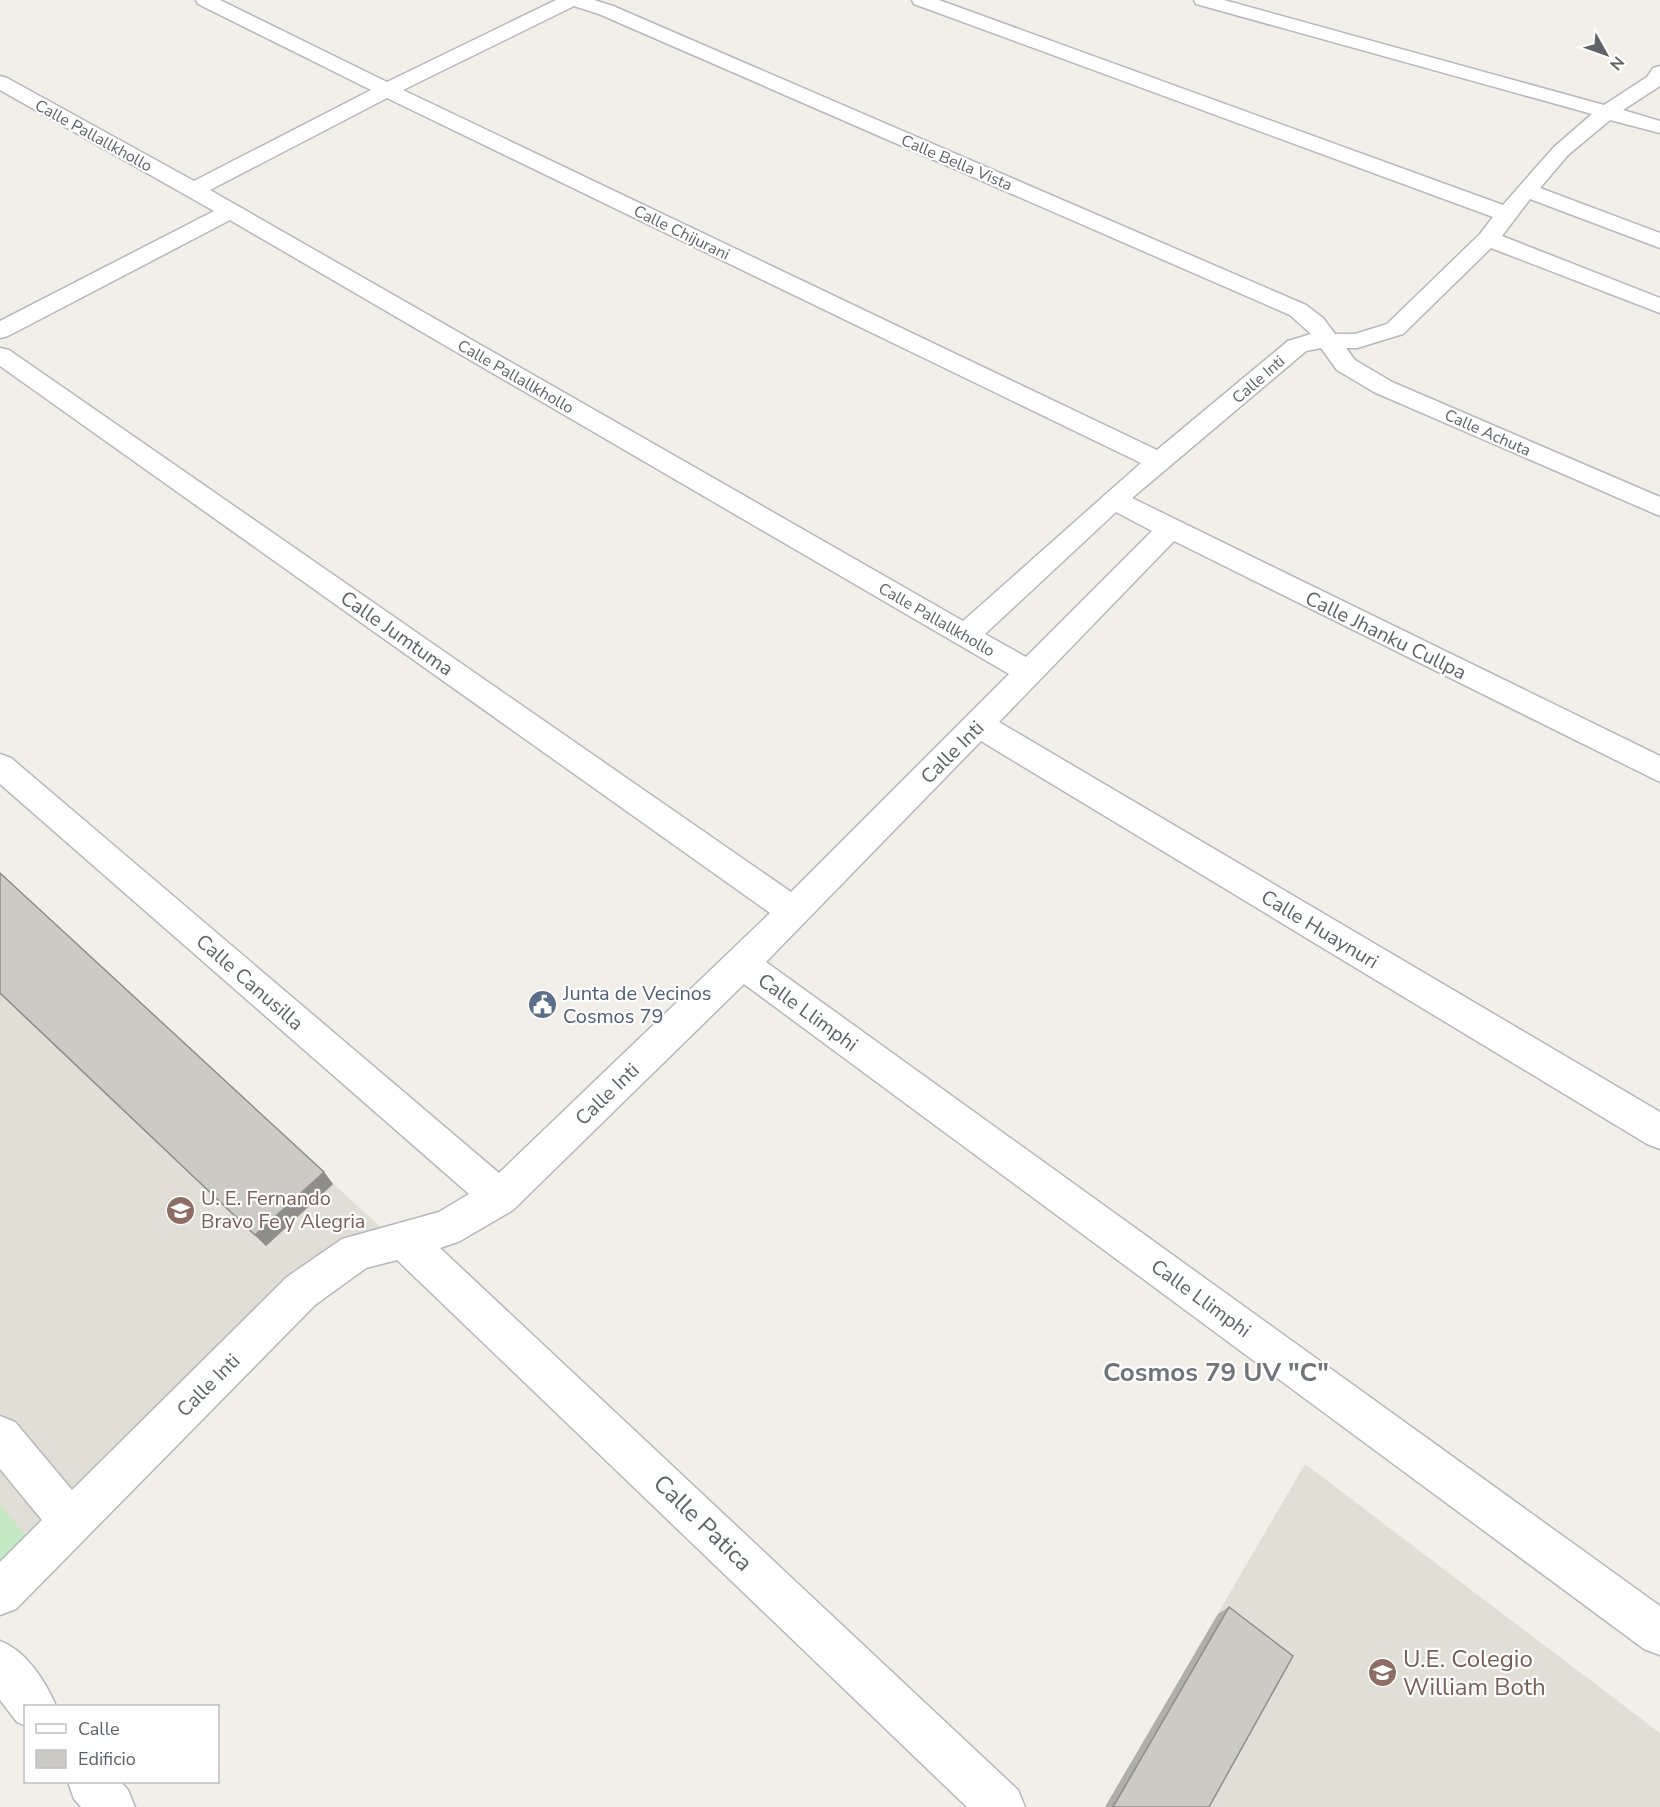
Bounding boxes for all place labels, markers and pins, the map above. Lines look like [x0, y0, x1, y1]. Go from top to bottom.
place label: Junta de Vecinos Cosmos 79 [562, 980, 712, 1030]
public building icon: Junta de Vecinos Cosmos 79 [526, 988, 558, 1020]
place label: U. E. Fernando Bravo Fe y Alegria [201, 1185, 365, 1235]
school or university icon: U. E. Fernando Bravo Fe y Alegria [164, 1194, 196, 1226]
place label: U.E. Colegio William Both [1403, 1643, 1546, 1703]
school or university icon: U.E. Colegio William Both [1366, 1657, 1398, 1689]

